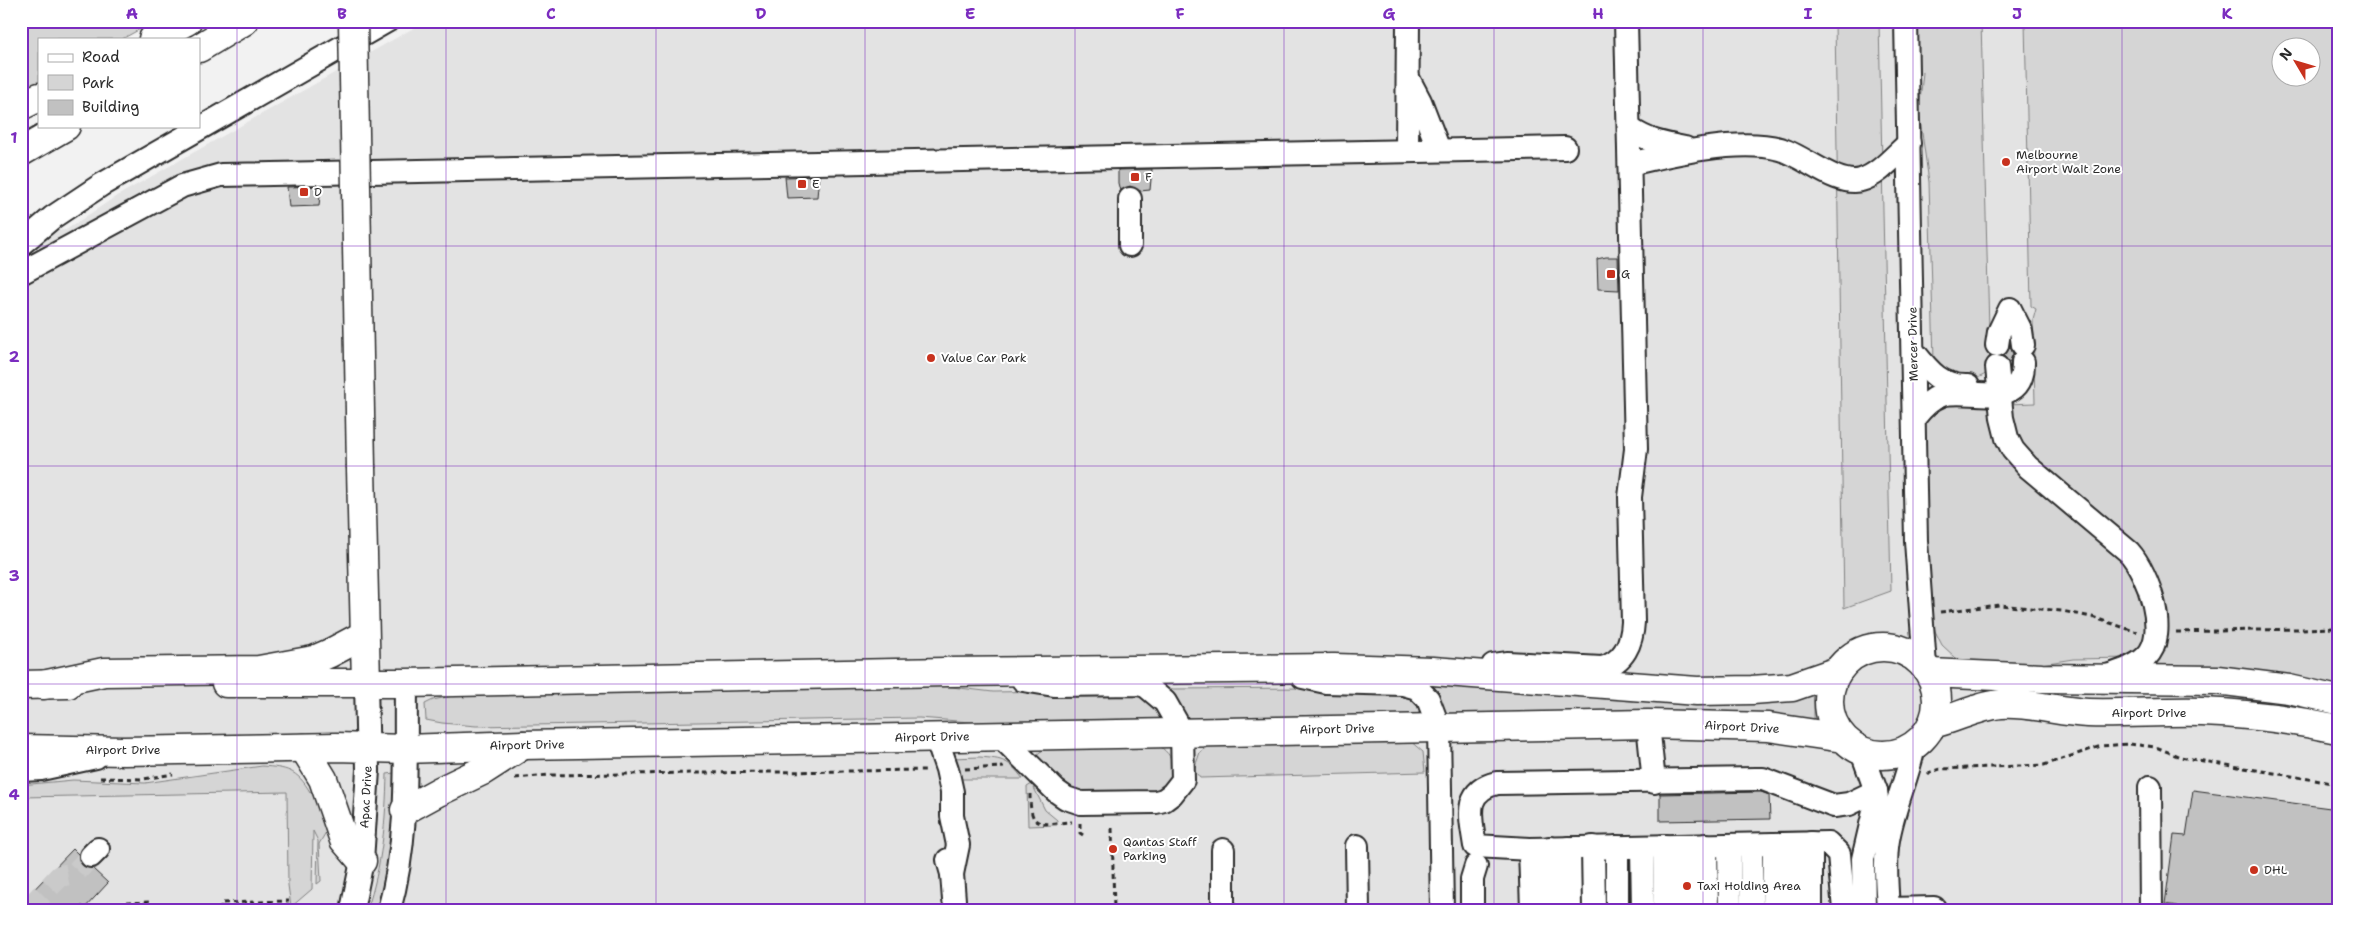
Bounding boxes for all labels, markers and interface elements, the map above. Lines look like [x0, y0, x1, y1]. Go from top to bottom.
text: A [126, 3, 138, 24]
text: B [337, 3, 347, 24]
text: C [546, 3, 556, 24]
text: D [755, 3, 767, 24]
text: E [965, 3, 975, 24]
text: F [1175, 3, 1185, 24]
text: G [1383, 3, 1396, 24]
text: H [1592, 3, 1604, 24]
text: I [1804, 3, 1813, 24]
text: J [2012, 3, 2022, 24]
text: K [2222, 3, 2233, 24]
legend [38, 38, 200, 128]
north arrow [2272, 38, 2322, 88]
text: N [2275, 44, 2296, 64]
text: Road [82, 47, 120, 67]
text: Park [82, 73, 114, 93]
text: Building [82, 97, 139, 117]
text: 1 [10, 127, 18, 148]
place label: Melbourne Airport Wait Zone [2016, 147, 2121, 177]
marker: Melbourne Airport Wait Zone [2000, 156, 2012, 168]
place label: F [1145, 169, 1152, 185]
marker: F [1129, 171, 1141, 183]
place label: E [812, 176, 820, 192]
marker: E [796, 178, 808, 190]
place label: D [314, 184, 322, 200]
marker: D [298, 186, 310, 198]
place label: G [1621, 266, 1630, 282]
marker: G [1605, 268, 1617, 280]
street label: Mercer Drive [1904, 306, 1922, 381]
text: 2 [8, 346, 20, 367]
place label: Value Car Park [941, 350, 1027, 366]
marker: Value Car Park [925, 352, 937, 364]
text: 3 [8, 565, 20, 586]
street label: Airport Drive [2111, 705, 2187, 721]
street label: Airport Drive [1704, 717, 1780, 737]
street label: Airport Drive [1299, 720, 1375, 738]
street label: Airport Drive [894, 728, 970, 746]
street label: Airport Drive [489, 736, 565, 754]
street label: Airport Drive [85, 742, 161, 758]
street label: Apac Drive [356, 765, 376, 829]
text: 4 [8, 784, 20, 805]
place label: Qantas Staff Parking [1123, 834, 1198, 864]
marker: Qantas Staff Parking [1107, 843, 1119, 855]
place label: DHL [2264, 862, 2288, 878]
marker: DHL [2248, 864, 2260, 876]
place label: Taxi Holding Area [1697, 878, 1801, 894]
marker: Taxi Holding Area [1681, 880, 1693, 892]

